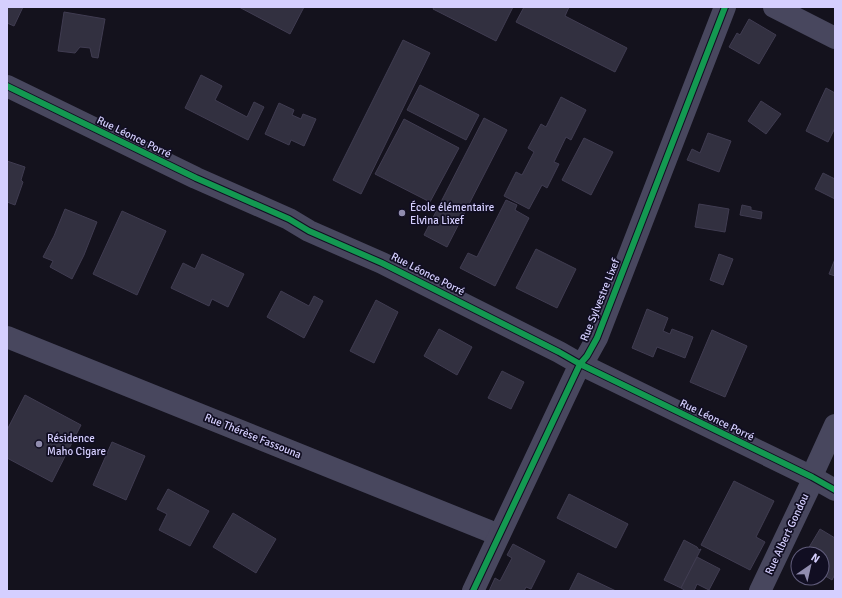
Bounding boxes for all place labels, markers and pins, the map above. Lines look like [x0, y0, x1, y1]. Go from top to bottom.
place label: École élémentaire Elvina Lixef [410, 200, 494, 227]
marker: École élémentaire Elvina Lixef [397, 208, 407, 218]
place label: Résidence Maho Cigare [47, 432, 106, 458]
marker: Résidence Maho Cigare [34, 439, 44, 449]

